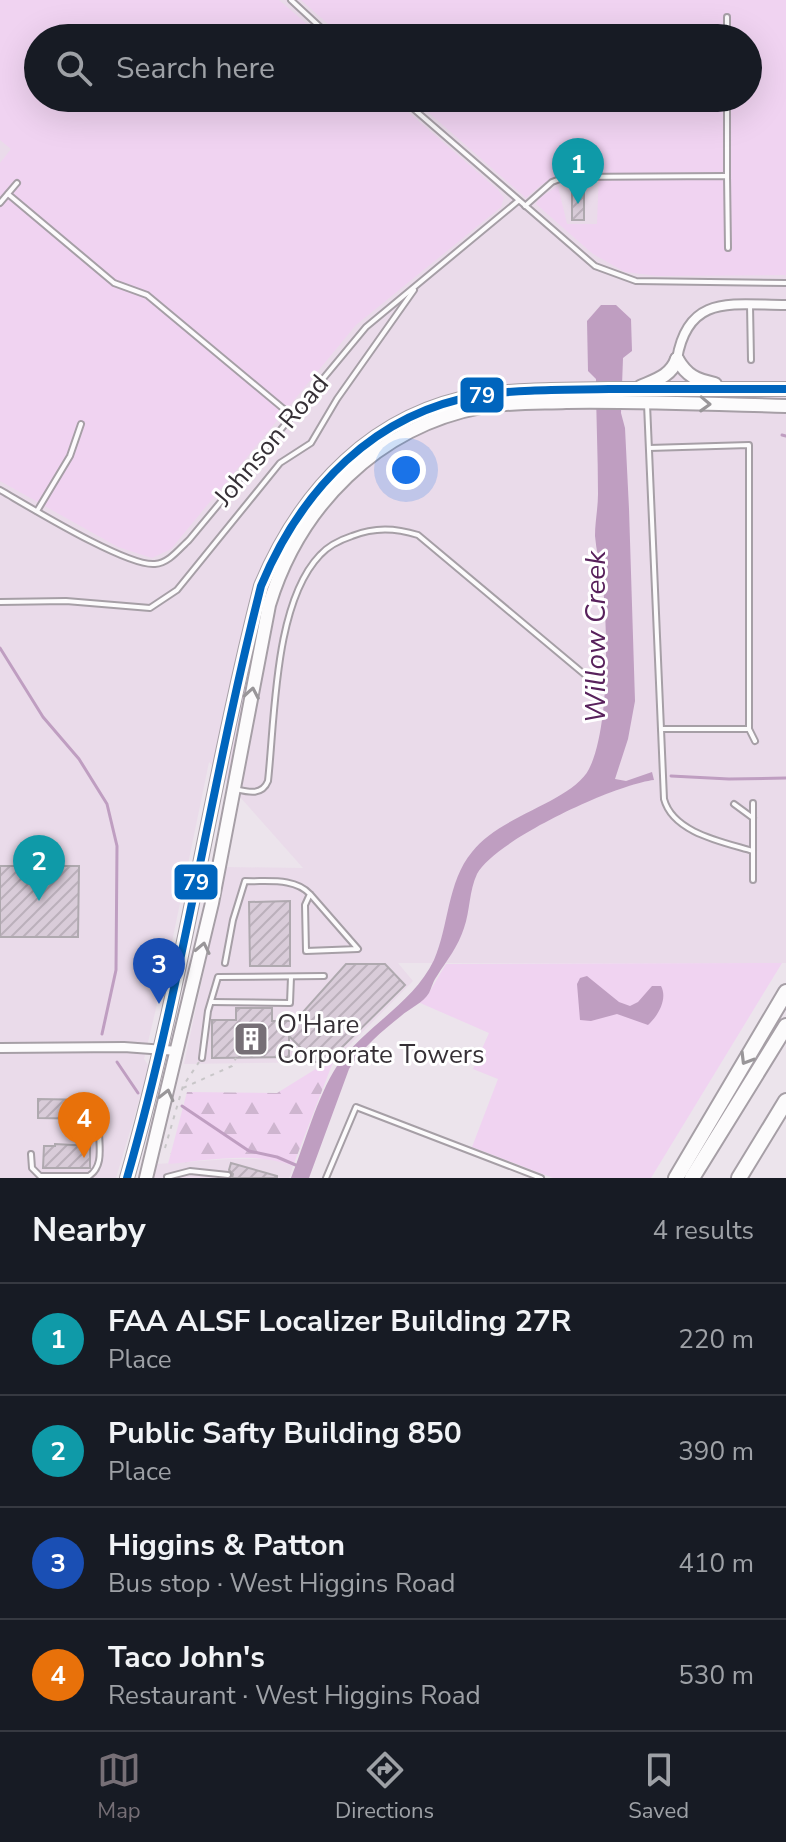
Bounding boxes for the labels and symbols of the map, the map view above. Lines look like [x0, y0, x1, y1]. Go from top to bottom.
pin: 1 [552, 138, 604, 204]
street label: Johnson Road [205, 367, 337, 514]
line badge: 79 [459, 376, 505, 414]
text: 79 [469, 381, 495, 411]
one-way arrow [699, 395, 712, 412]
your location [386, 450, 426, 490]
water label: Willow Creek [577, 550, 615, 723]
one-way arrow [243, 686, 260, 700]
pin: 2 [13, 835, 65, 901]
line badge: 79 [173, 863, 219, 901]
text: 79 [183, 868, 209, 898]
pin: 3 [133, 938, 185, 1004]
one-way arrow [194, 942, 211, 955]
place label: O'Hare Corporate Towers [277, 1007, 485, 1072]
building icon: O'Hare Corporate Towers [232, 1020, 270, 1058]
one-way arrow [740, 1050, 756, 1065]
one-way arrow [158, 1088, 175, 1102]
pin: 4 [58, 1092, 110, 1158]

